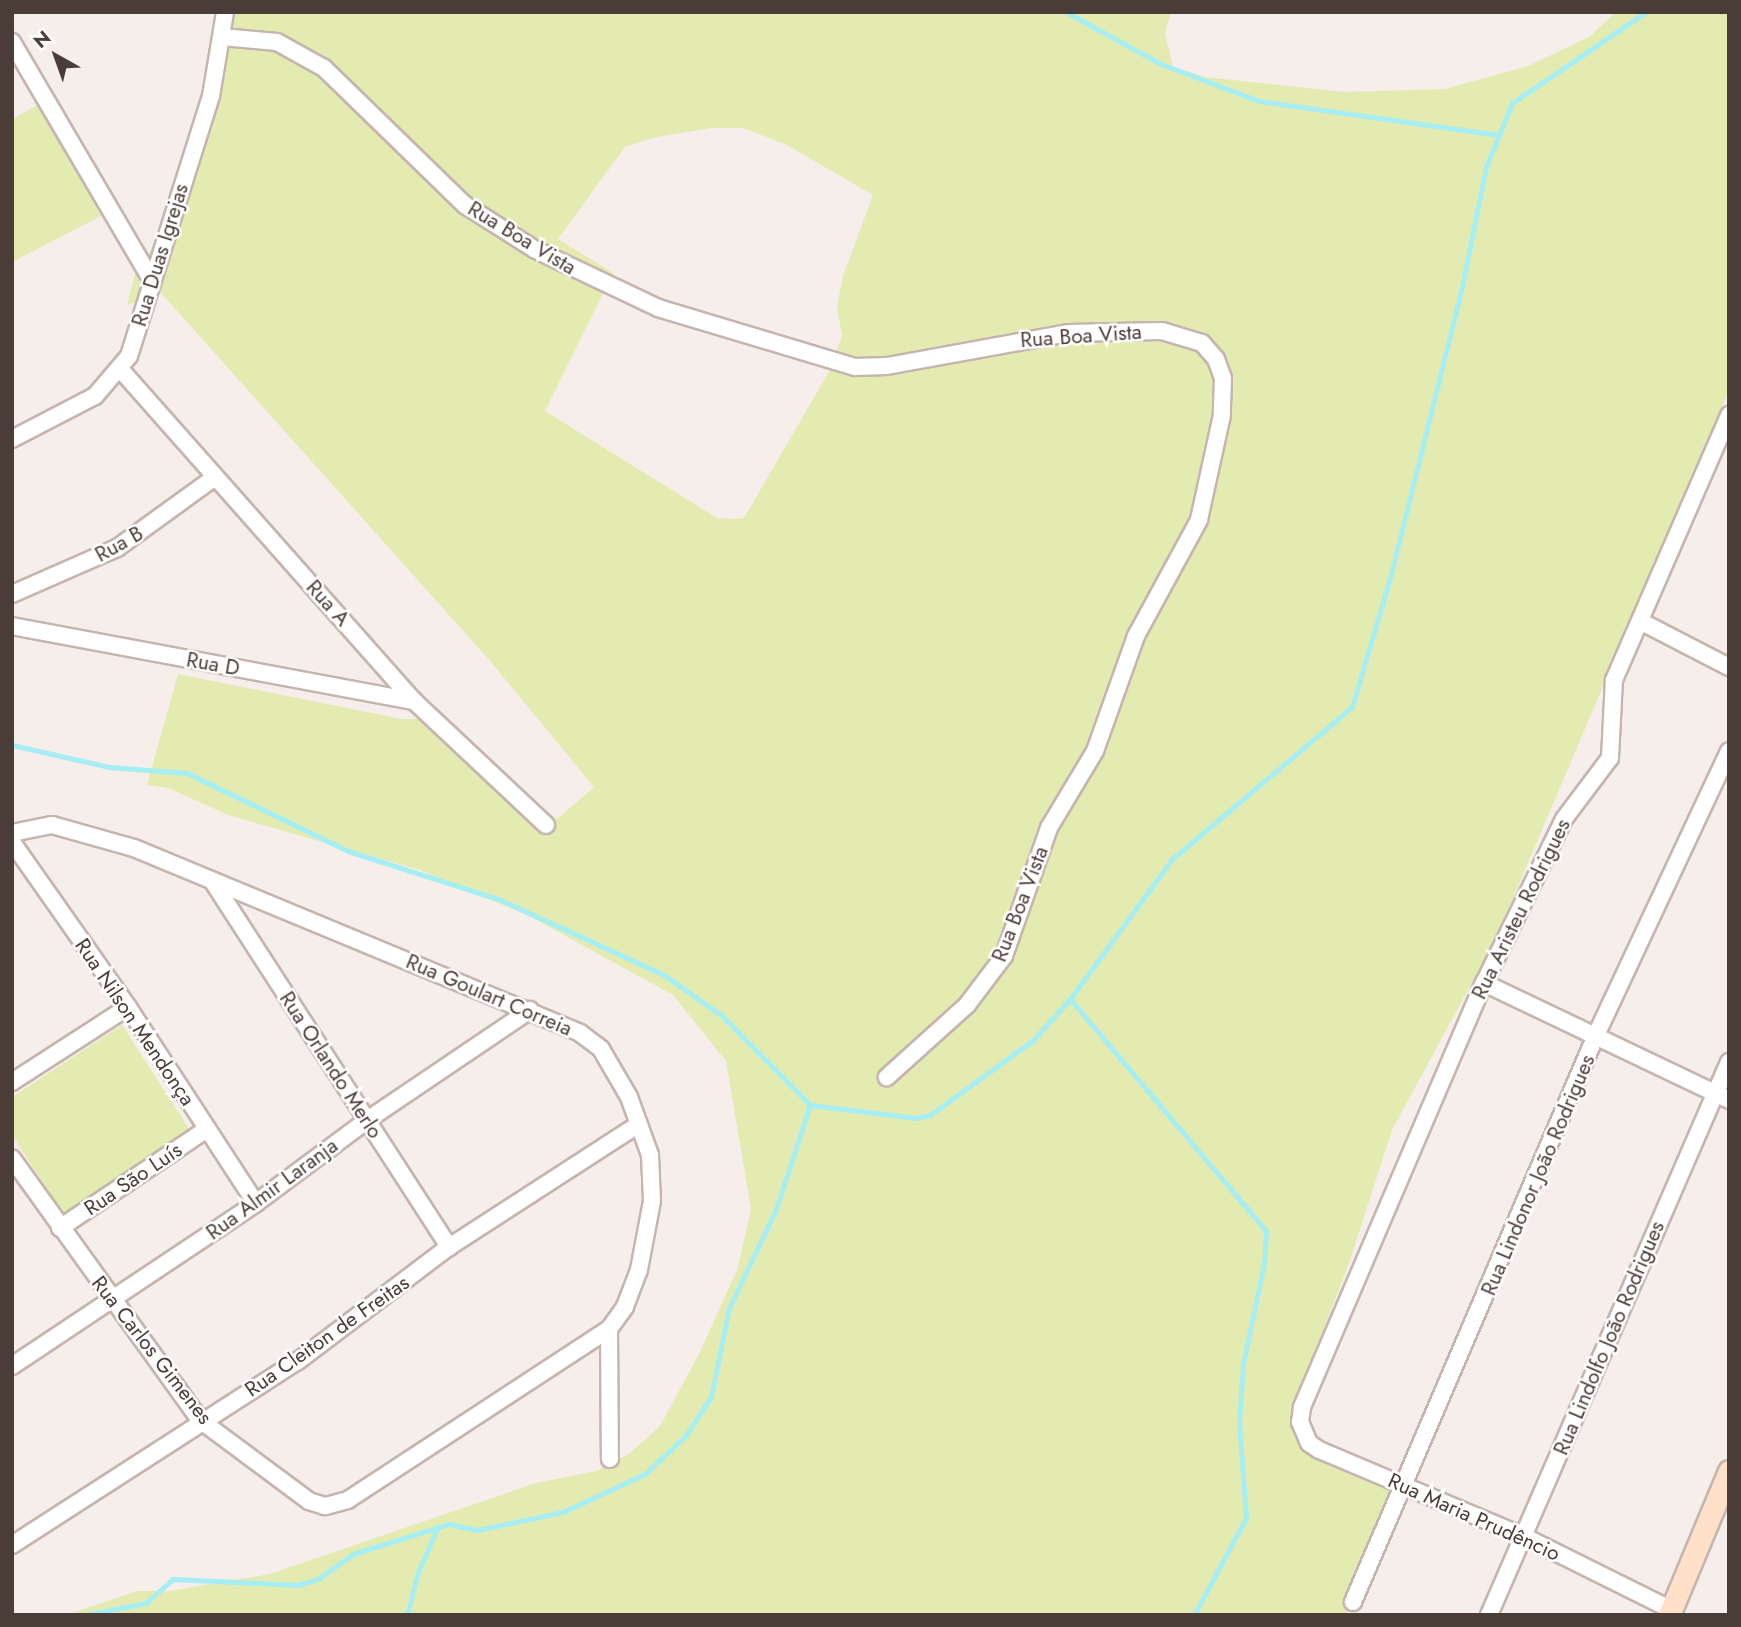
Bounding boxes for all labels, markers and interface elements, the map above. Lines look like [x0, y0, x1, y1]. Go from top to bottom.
north arrow [21, 21, 91, 91]
text: N [28, 24, 57, 55]
street label: Rua Duas Igrejas [126, 181, 194, 329]
street label: Rua Boa Vista [463, 196, 581, 280]
street label: Rua Boa Vista [1019, 319, 1143, 353]
street label: Rua B [91, 521, 147, 567]
street label: Rua A [301, 575, 355, 631]
street label: Rua D [184, 647, 242, 681]
street label: Rua Aristeu Rodrigues [1466, 815, 1576, 1003]
street label: Rua Boa Vista [986, 843, 1054, 965]
street label: Rua Nilson Mendonça [70, 934, 200, 1110]
street label: Rua Goulart Correia [402, 949, 576, 1041]
street label: Rua Orlando Merlo [274, 987, 388, 1143]
street label: Rua Lindonor João Rodrigues [1476, 1051, 1600, 1299]
street label: Rua Almir Laranja [201, 1133, 343, 1245]
street label: Rua São Luís [79, 1137, 187, 1221]
street label: Rua Lindolfo João Rodrigues [1548, 1217, 1670, 1459]
street label: Rua Cleiton de Freitas [240, 1270, 414, 1402]
street label: Rua Carlos Gimenes [86, 1271, 218, 1429]
street label: Rua Maria Prudêncio [1384, 1468, 1564, 1566]

